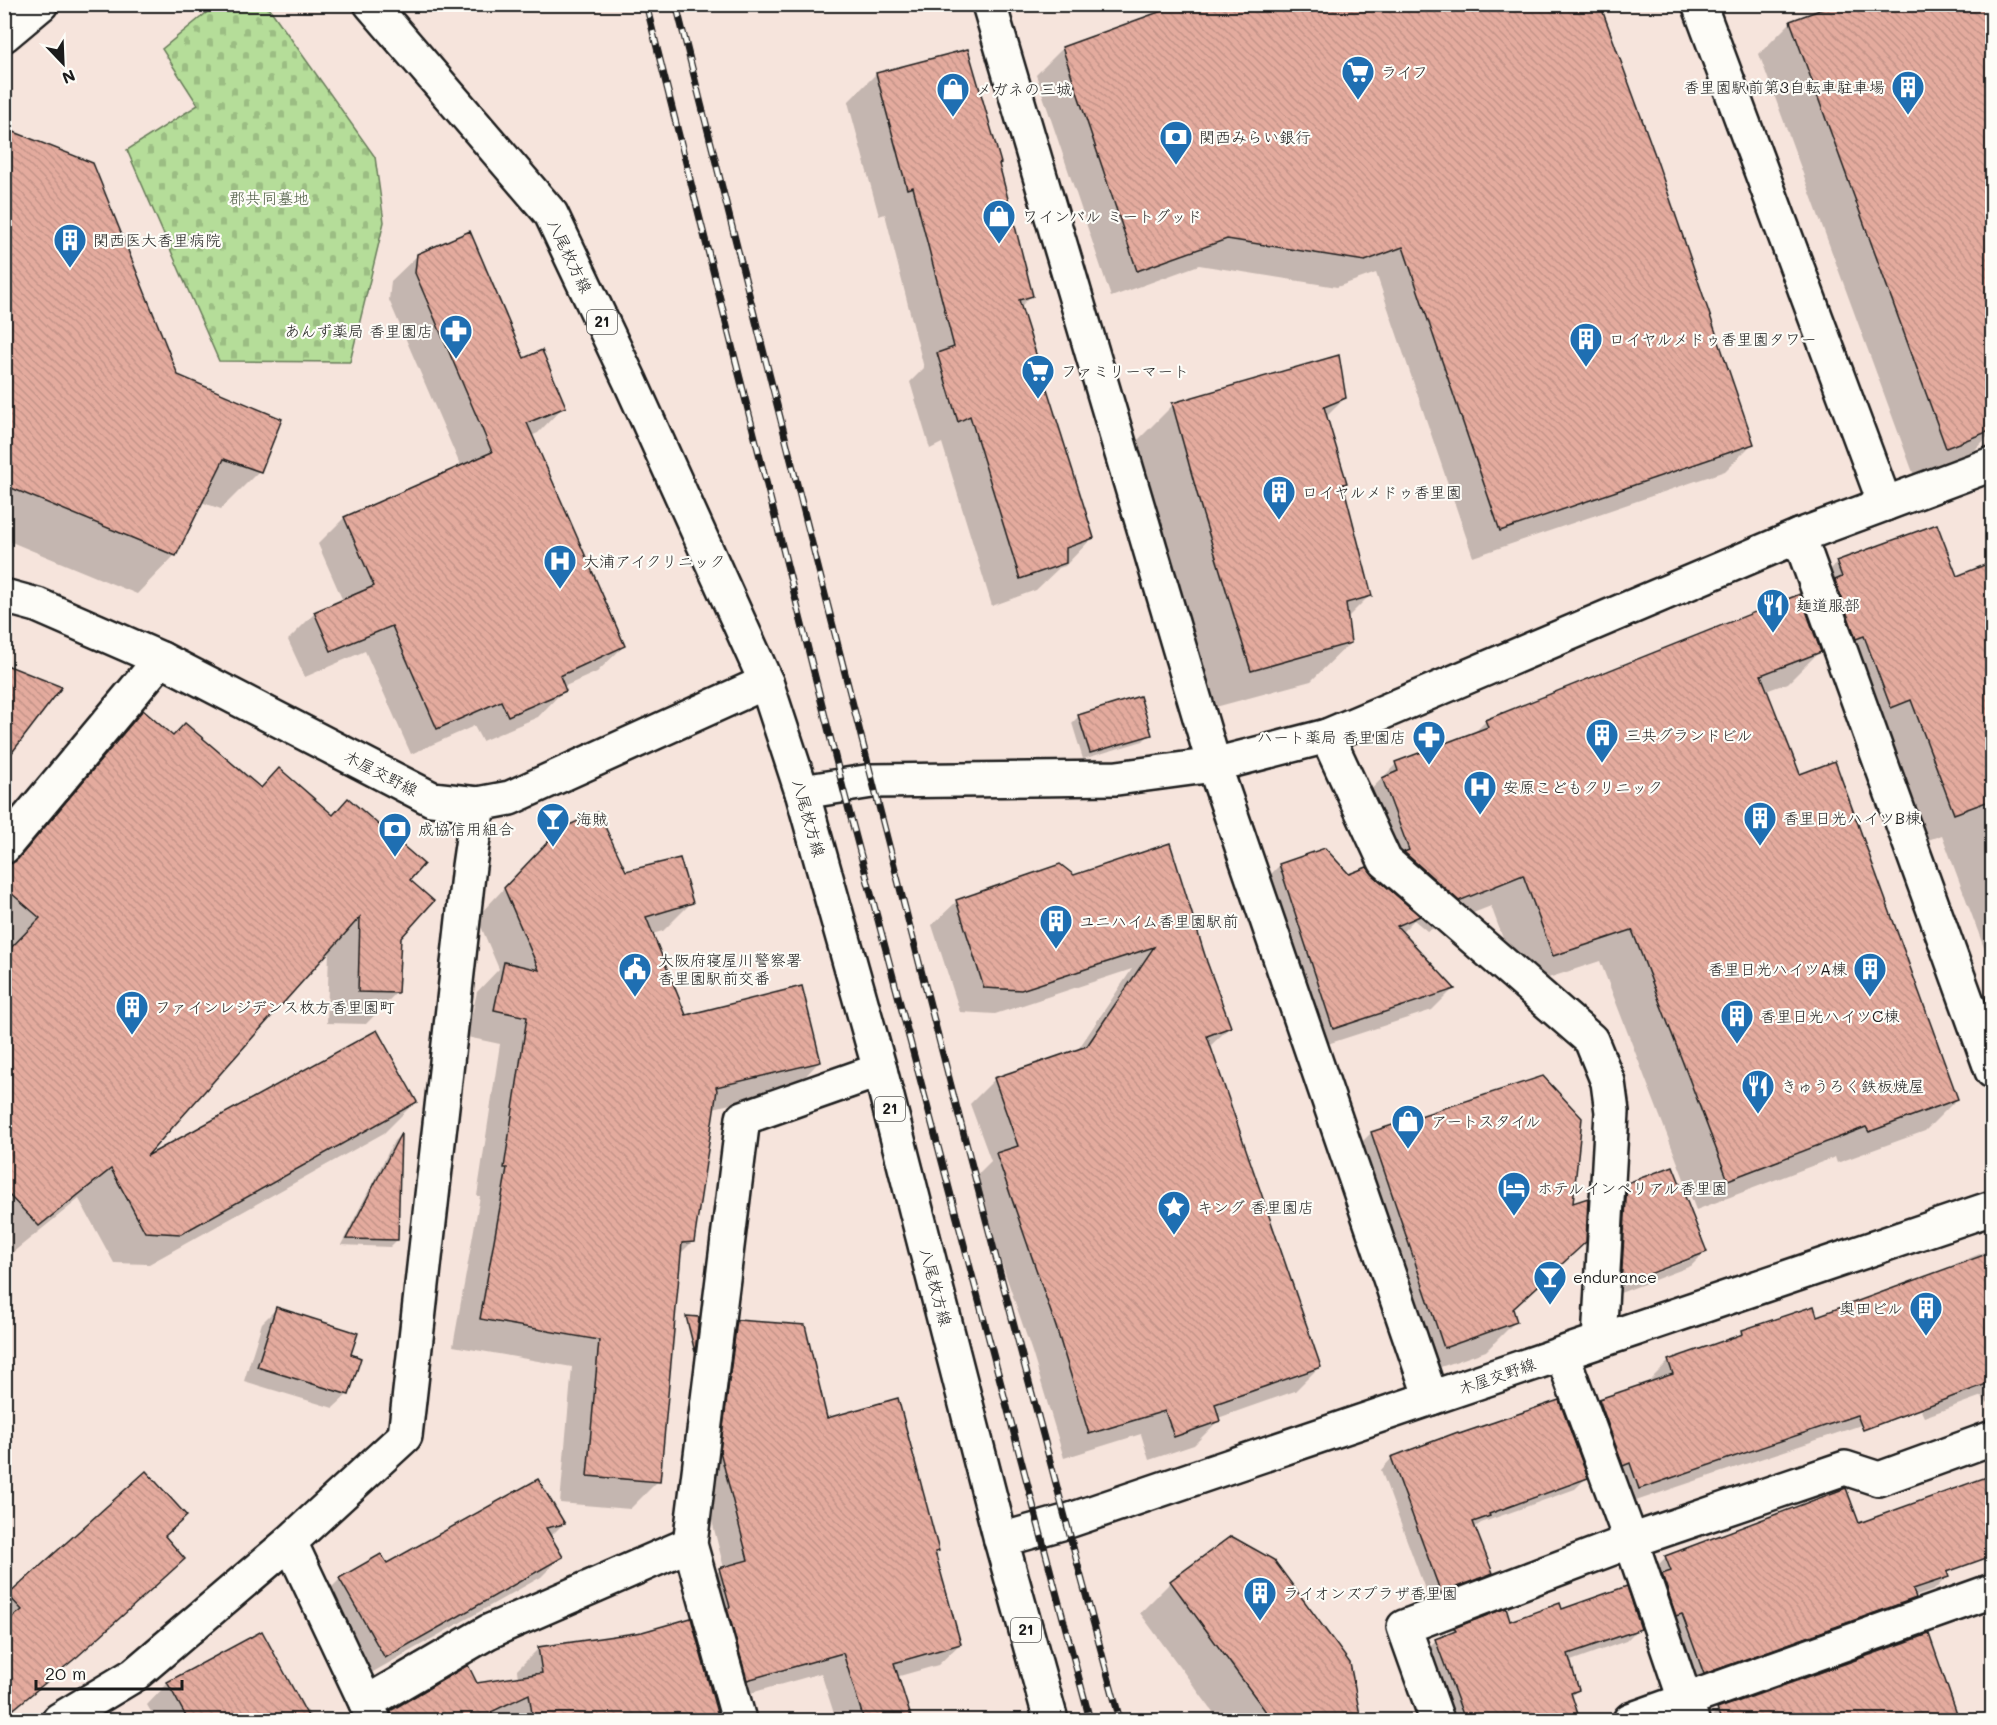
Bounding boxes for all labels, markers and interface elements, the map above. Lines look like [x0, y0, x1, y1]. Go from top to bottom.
north arrow [33, 33, 93, 93]
supermarket icon: ライフ [1340, 54, 1376, 101]
place label: ライフ [1381, 61, 1428, 82]
text: N [59, 65, 79, 89]
building icon: 香里園駅前第3自転車駐車場 [1890, 69, 1926, 116]
shop icon: メガネの三城 [935, 71, 971, 118]
place label: 香里園駅前第3自転車駐車場 [1684, 76, 1885, 97]
place label: メガネの三城 [976, 78, 1072, 99]
bank icon: 関西みらい銀行 [1158, 119, 1194, 166]
place label: 関西みらい銀行 [1199, 126, 1311, 147]
park label: 郡共同墓地 [229, 187, 309, 208]
shop icon: ワインバル ミートグッド [981, 198, 1017, 245]
place label: ワインバル ミートグッド [1022, 205, 1202, 226]
street label: 八尾枚方線 [543, 215, 597, 296]
building icon: 関西医大香里病院 [52, 222, 88, 269]
place label: 関西医大香里病院 [93, 229, 221, 250]
road number: 21 [587, 310, 617, 334]
pharmacy icon: あんず薬局 香里園店 [438, 313, 474, 360]
place label: あんず薬局 香里園店 [285, 320, 433, 341]
building icon: ロイヤルメドゥ香里園タワー [1568, 321, 1604, 368]
place label: ロイヤルメドゥ香里園タワー [1609, 328, 1817, 349]
supermarket icon: ファミリーマート [1020, 353, 1056, 400]
place label: ファミリーマート [1061, 360, 1189, 381]
building icon: ロイヤルメドゥ香里園 [1261, 474, 1297, 521]
place label: ロイヤルメドゥ香里園 [1302, 481, 1462, 502]
hospital icon: 大浦アイクリニック [542, 543, 578, 590]
place label: 大浦アイクリニック [583, 550, 725, 571]
restaurant icon: 麺道服部 [1755, 587, 1791, 634]
place label: 麺道服部 [1796, 594, 1860, 615]
building icon: 三共グランドビル [1584, 717, 1620, 764]
pharmacy icon: ハート薬局 香里園店 [1411, 719, 1447, 766]
place label: 三共グランドビル [1625, 724, 1753, 745]
place label: ハート薬局 香里園店 [1257, 726, 1406, 747]
street label: 木屋交野線 [341, 745, 422, 800]
hospital icon: 安原こどもクリニック [1462, 769, 1498, 816]
place label: 安原こどもクリニック [1503, 776, 1663, 797]
street label: 八尾枚方線 [788, 777, 831, 859]
building icon: 香里日光ハイツB棟 [1742, 800, 1778, 847]
bar icon: 海賊 [535, 801, 571, 848]
place label: 香里日光ハイツB棟 [1783, 807, 1921, 828]
place label: 海賊 [576, 808, 608, 829]
bank icon: 成協信用組合 [377, 811, 413, 858]
place label: 成協信用組合 [418, 818, 514, 839]
building icon: ユニハイム香里園駅前 [1038, 903, 1074, 950]
place label: ユニハイム香里園駅前 [1079, 910, 1238, 931]
place label: 大阪府寝屋川警察署 香里園駅前交番 [658, 949, 802, 988]
public building icon: 大阪府寝屋川警察署 香里園駅前交番 [617, 951, 653, 998]
building icon: 香里日光ハイツA棟 [1852, 951, 1888, 998]
place label: 香里日光ハイツA棟 [1708, 958, 1847, 979]
building icon: ファインレジデンス枚方香里園町 [114, 989, 150, 1036]
place label: ファインレジデンス枚方香里園町 [155, 996, 395, 1017]
building icon: 香里日光ハイツC棟 [1719, 998, 1755, 1045]
place label: 香里日光ハイツC棟 [1760, 1005, 1899, 1026]
restaurant icon: きゅうろく鉄板焼屋 [1740, 1068, 1776, 1115]
place label: きゅうろく鉄板焼屋 [1781, 1075, 1925, 1096]
road number: 21 [875, 1097, 905, 1121]
shop icon: アートスタイル [1390, 1103, 1426, 1150]
place label: アートスタイル [1431, 1110, 1541, 1131]
hotel icon: ホテルインペリアル香里園 [1496, 1170, 1532, 1217]
place label: ホテルインペリアル香里園 [1537, 1177, 1727, 1198]
place icon: キング 香里園店 [1156, 1189, 1192, 1236]
place label: キング 香里園店 [1197, 1196, 1314, 1217]
street label: 八尾枚方線 [916, 1246, 957, 1328]
bar icon: endurance [1532, 1259, 1568, 1306]
place label: endurance [1573, 1266, 1657, 1287]
building icon: 奥田ビル [1908, 1290, 1944, 1337]
place label: 奥田ビル [1839, 1297, 1903, 1318]
street label: 木屋交野線 [1456, 1353, 1538, 1398]
building icon: ライオンズプラザ香里園 [1242, 1575, 1278, 1622]
place label: ライオンズプラザ香里園 [1283, 1582, 1458, 1603]
road number: 21 [1011, 1618, 1041, 1642]
scale bar [36, 1653, 182, 1691]
text: 20 m [45, 1661, 86, 1685]

